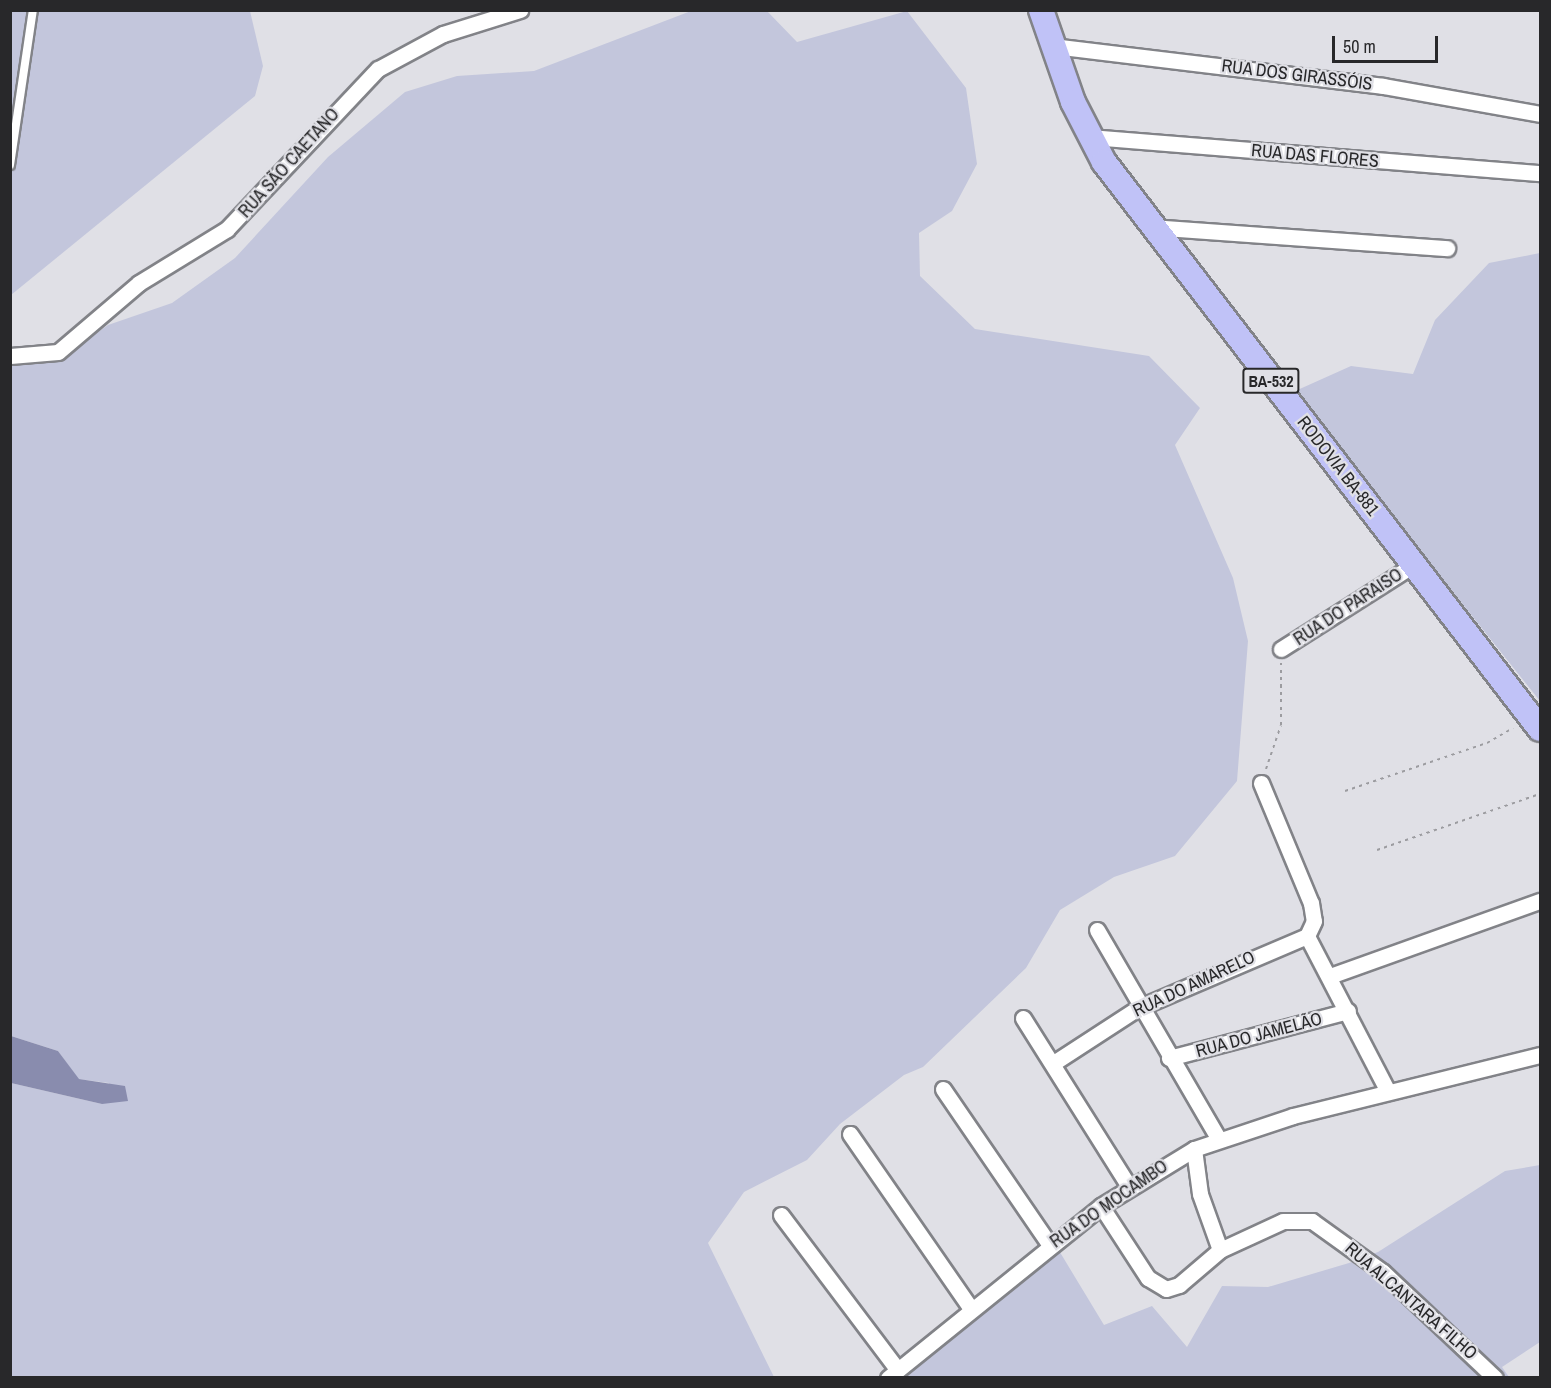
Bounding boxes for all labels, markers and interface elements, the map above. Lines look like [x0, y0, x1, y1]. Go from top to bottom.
scale bar [1335, 24, 1442, 62]
text: 50 m [1343, 34, 1376, 59]
street label: RUA DOS GIRASSÓIS [1220, 55, 1374, 95]
street label: RUA SÃO CAETANO [234, 103, 344, 223]
street label: RUA DAS FLORES [1250, 140, 1380, 172]
road number: BA-532 [1241, 368, 1301, 394]
street label: RODOVIA BA-881 [1292, 412, 1384, 520]
street label: RUA DO PARAISO [1289, 564, 1407, 650]
street label: RUA DO AMARELO [1129, 946, 1259, 1022]
street label: RUA DO JAMELÃO [1193, 1008, 1325, 1062]
street label: RUA DO MOCAMBO [1046, 1155, 1172, 1253]
street label: RUA ALCANTARA FILHO [1340, 1237, 1482, 1365]

